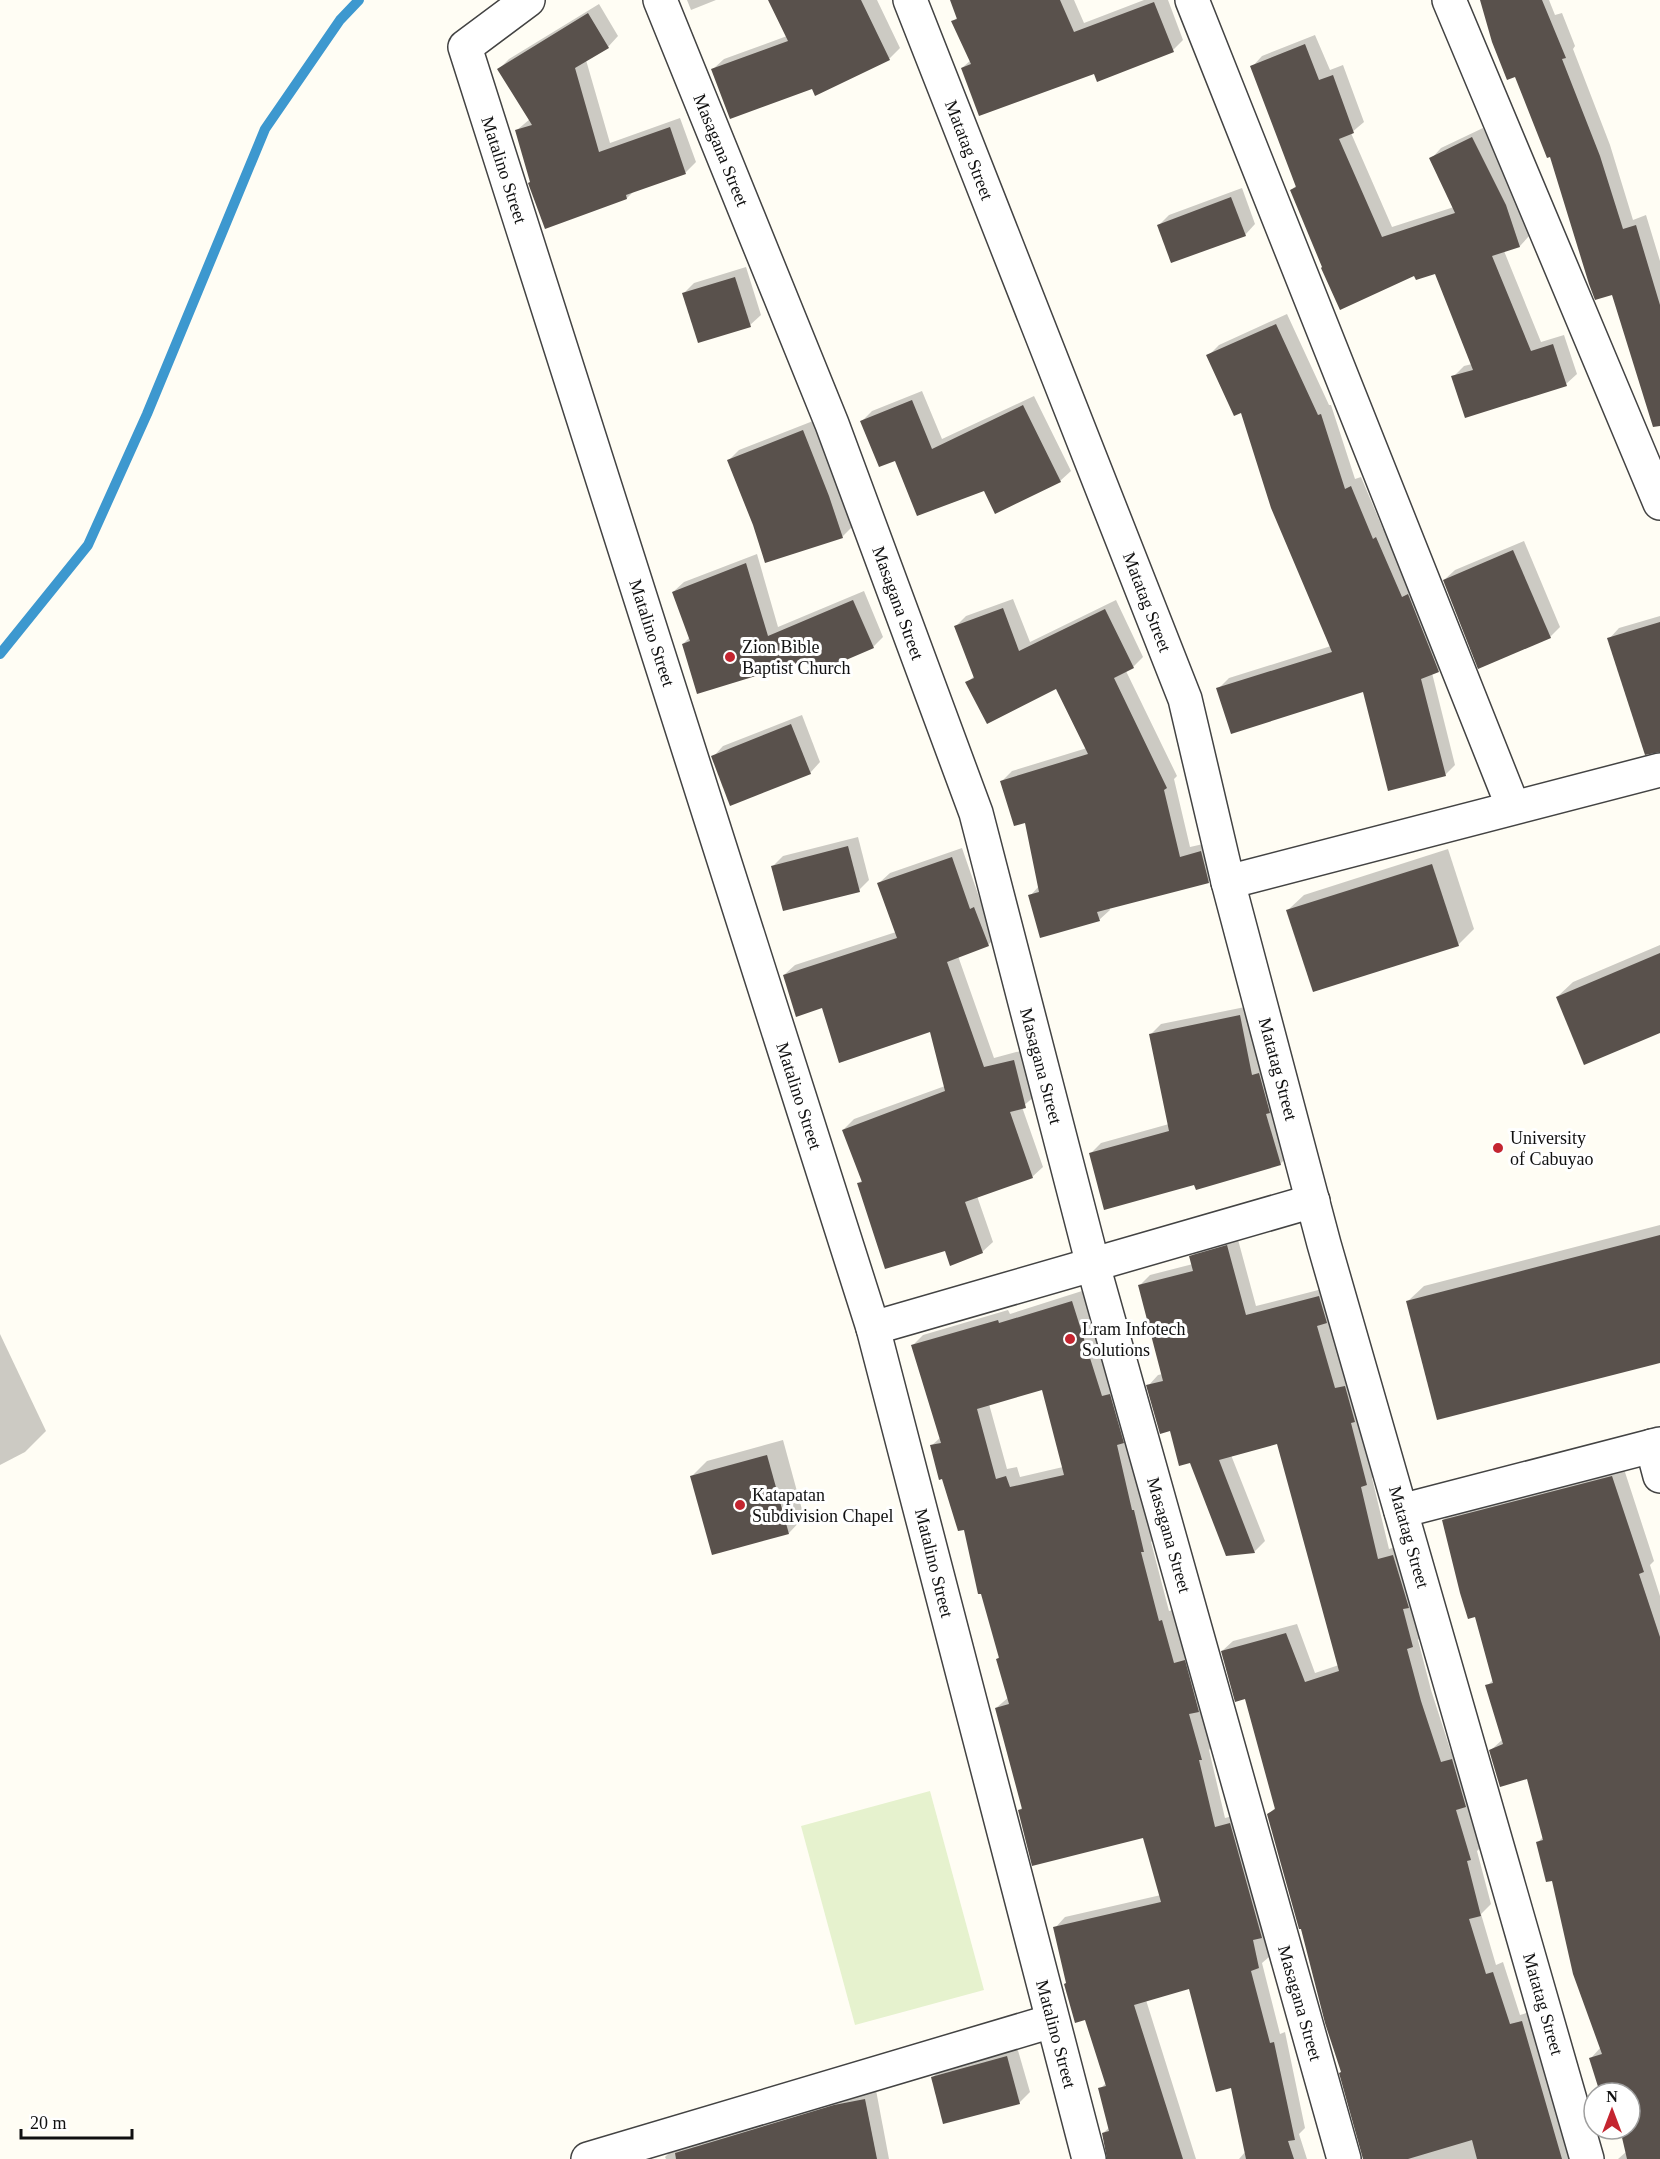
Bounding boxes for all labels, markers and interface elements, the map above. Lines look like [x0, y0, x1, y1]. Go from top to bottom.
street label: Masagana Street [689, 91, 753, 209]
street label: Matatag Street [941, 97, 997, 203]
street label: Matalino Street [477, 114, 531, 226]
street label: Masagana Street [868, 543, 928, 663]
street label: Matatag Street [1119, 549, 1175, 655]
street label: Matalino Street [625, 577, 679, 689]
place label: Zion Bible Baptist Church [742, 637, 851, 678]
marker: Zion Bible Baptist Church [723, 650, 737, 664]
street label: Masagana Street [1016, 1006, 1066, 1126]
street label: Matatag Street [1255, 1015, 1301, 1123]
street label: Matalino Street [772, 1040, 826, 1152]
place label: University of Cabuyao [1510, 1128, 1593, 1169]
marker: University of Cabuyao [1491, 1141, 1505, 1155]
place label: Lram Infotech Solutions [1082, 1319, 1185, 1360]
marker: Lram Infotech Solutions [1063, 1332, 1077, 1346]
street label: Masagana Street [1143, 1475, 1195, 1595]
street label: Matatag Street [1385, 1484, 1433, 1590]
place label: Katapatan Subdivision Chapel [752, 1485, 894, 1526]
marker: Katapatan Subdivision Chapel [733, 1498, 747, 1512]
street label: Matalino Street [911, 1506, 957, 1620]
street label: Masagana Street [1274, 1943, 1326, 2063]
street label: Matatag Street [1519, 1951, 1567, 2057]
street label: Matalino Street [1032, 1978, 1080, 2090]
north arrow [1582, 2081, 1642, 2141]
text: N [1606, 2088, 1618, 2105]
scale bar [21, 2102, 132, 2140]
text: 20 m [30, 2113, 67, 2133]

